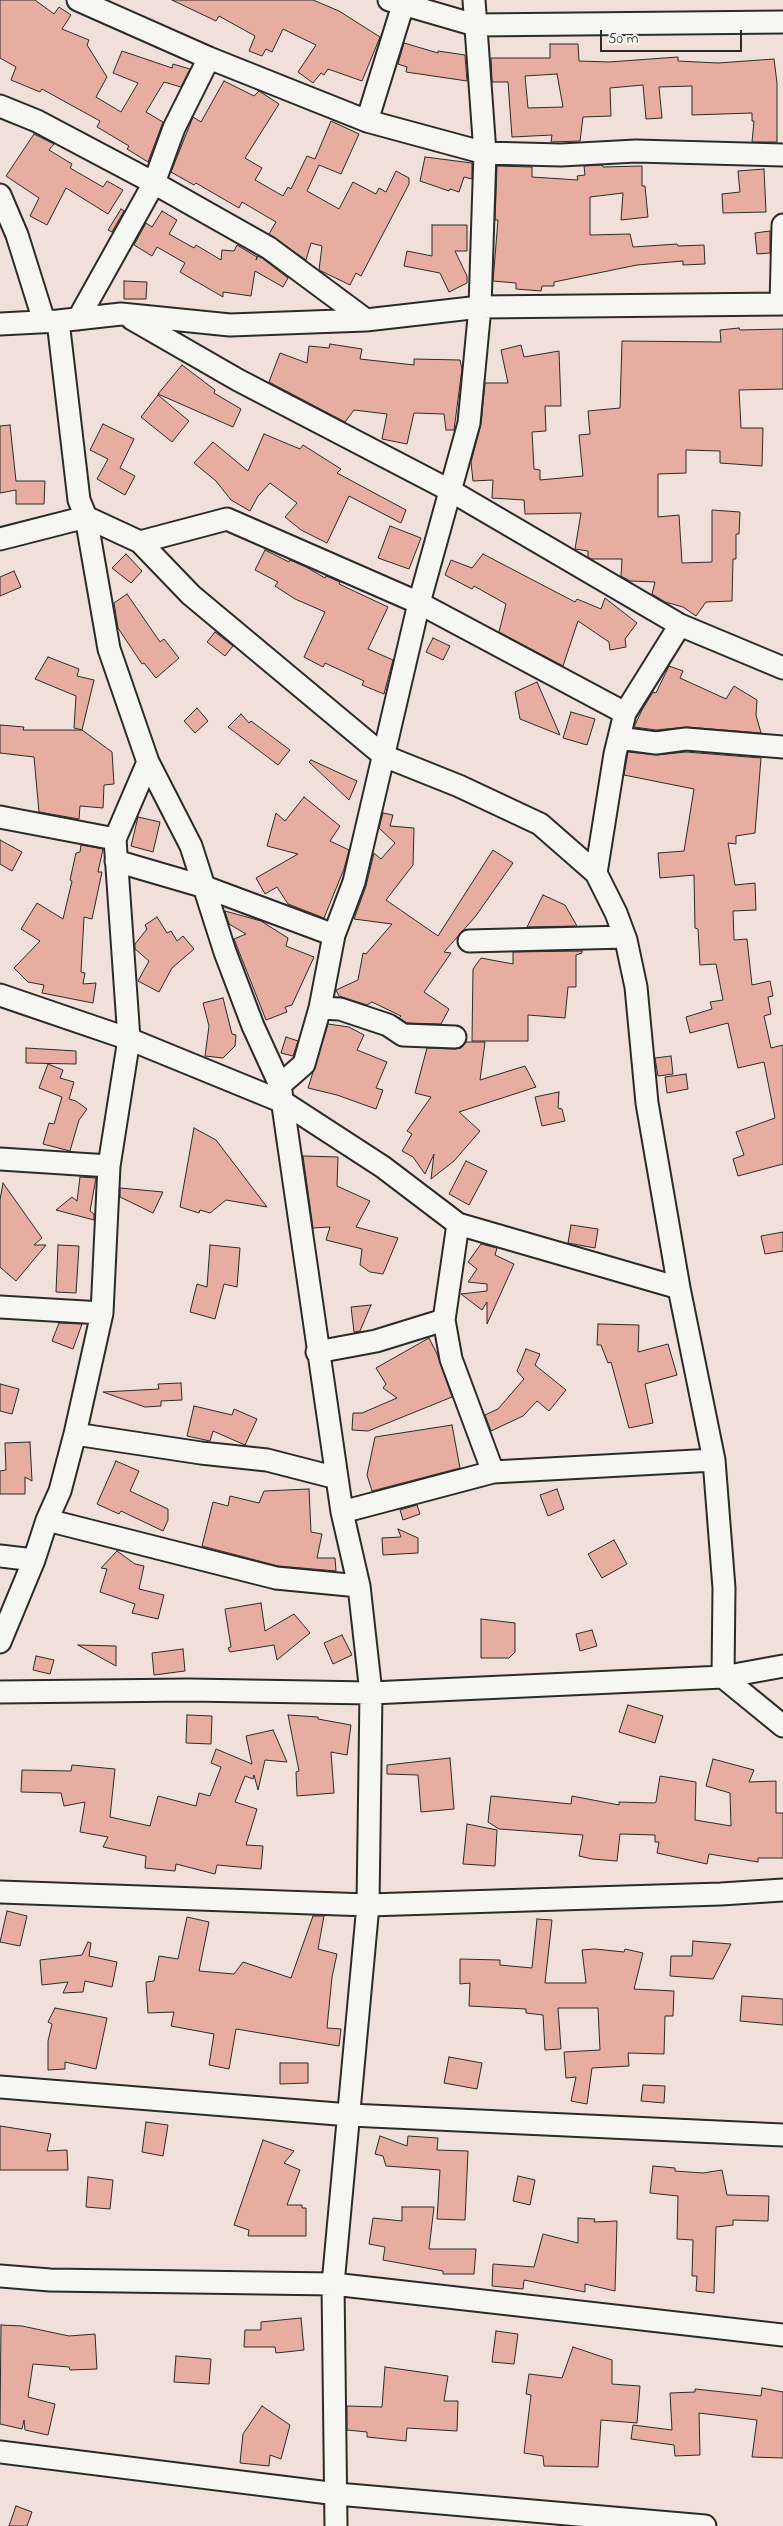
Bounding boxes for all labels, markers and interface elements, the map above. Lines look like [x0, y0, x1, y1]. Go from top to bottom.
scale bar [603, 20, 746, 52]
text: 50 m [608, 28, 638, 50]

